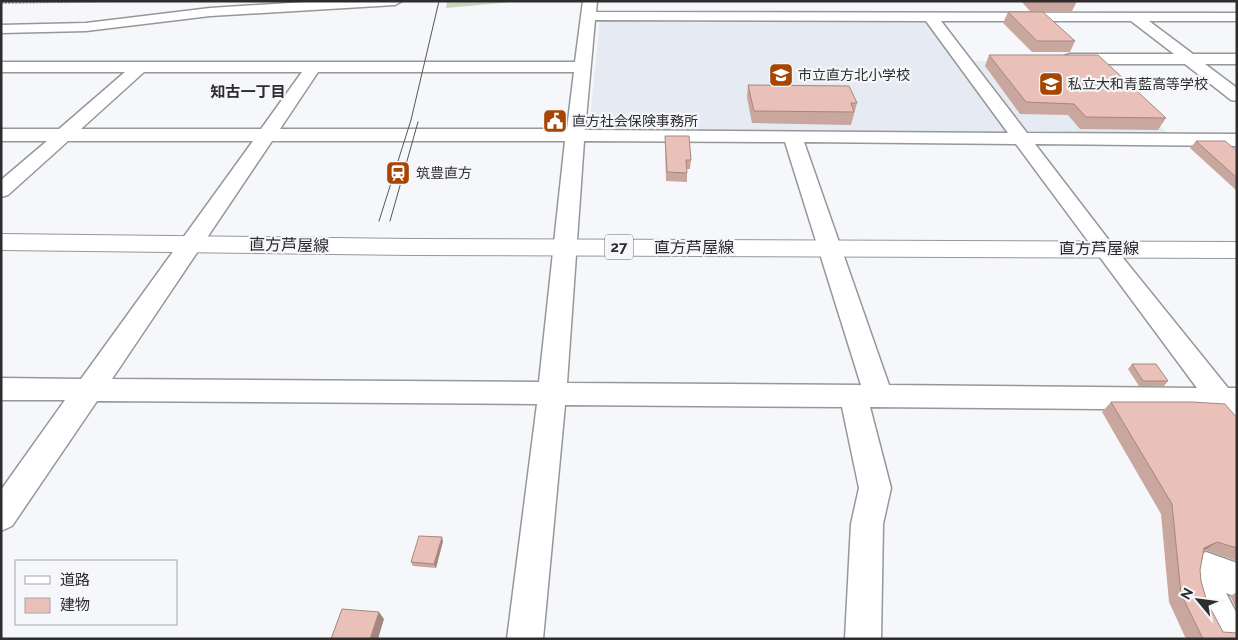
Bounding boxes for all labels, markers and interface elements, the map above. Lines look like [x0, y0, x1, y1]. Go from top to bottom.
school or university icon: 市立直方北小学校 [768, 62, 794, 88]
place label: 市立直方北小学校 [798, 67, 910, 83]
school or university icon: 私立大和青藍高等学校 [1038, 71, 1064, 97]
place label: 私立大和青藍高等学校 [1068, 76, 1208, 92]
district label: 知古一丁目 [210, 83, 286, 101]
public building icon: 直方社会保険事務所 [542, 108, 568, 134]
place label: 直方社会保険事務所 [572, 113, 698, 129]
station icon: 筑豊直方 [385, 160, 411, 186]
place label: 筑豊直方 [416, 165, 472, 181]
road number: 27 [605, 234, 633, 260]
street label: 直方芦屋線 [249, 235, 329, 255]
street label: 直方芦屋線 [654, 238, 734, 257]
street label: 直方芦屋線 [1059, 239, 1139, 258]
legend [15, 560, 178, 625]
text: 道路 [60, 571, 90, 589]
north arrow [1173, 575, 1223, 625]
text: N [1177, 585, 1196, 602]
text: 建物 [60, 596, 90, 614]

